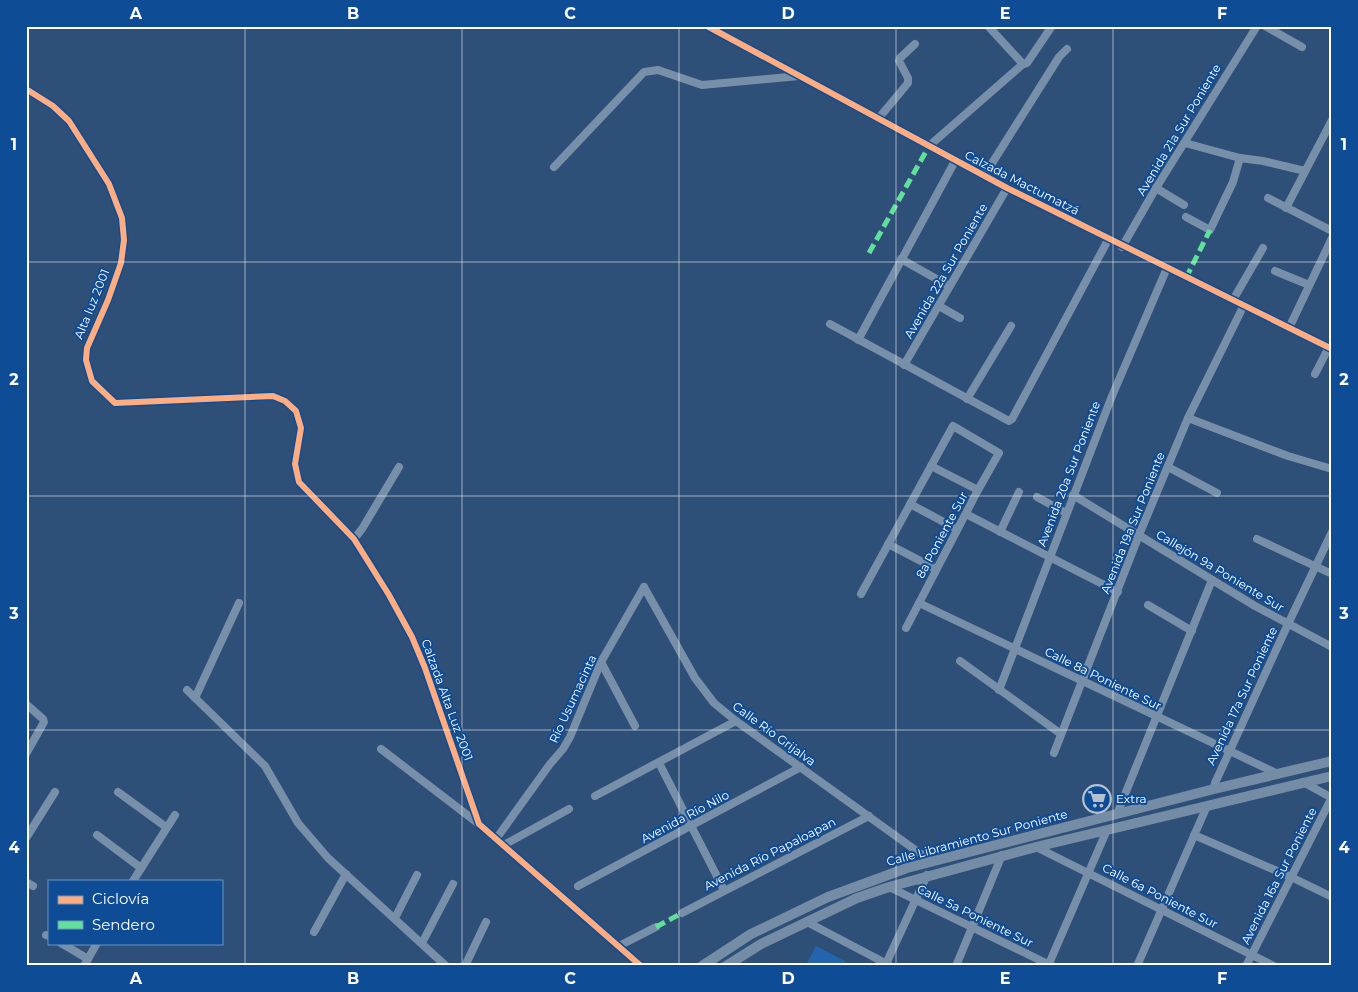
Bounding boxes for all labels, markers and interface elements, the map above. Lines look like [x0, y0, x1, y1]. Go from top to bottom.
text: A [129, 4, 143, 23]
text: B [347, 4, 359, 23]
text: C [564, 4, 576, 23]
text: D [781, 4, 795, 23]
text: E [1000, 4, 1010, 23]
text: F [1217, 4, 1227, 23]
street label: Avenida 21a Sur Poniente [1133, 61, 1224, 198]
text: 1 [11, 135, 17, 154]
text: 1 [1341, 135, 1347, 154]
street label: Calzada Mactumatzá [962, 147, 1082, 218]
street label: Avenida 22a Sur Poniente [901, 201, 990, 341]
street label: Alta luz 2001 [71, 267, 112, 341]
text: 2 [9, 370, 19, 389]
text: 2 [1339, 370, 1349, 389]
street label: Avenida 20a Sur Poniente [1034, 399, 1103, 549]
street label: Avenida 19a Sur Poniente [1097, 450, 1168, 596]
street label: 8a Poniente Sur [912, 489, 971, 581]
street label: Callejón 9a Poniente Sur [1154, 526, 1287, 615]
text: 3 [8, 604, 19, 623]
text: 3 [1338, 604, 1349, 623]
street label: Avenida 17a Sur Poniente [1203, 624, 1280, 767]
street label: Calzada Alta Luz 2001 [418, 637, 476, 763]
street label: Calle 8a Poniente Sur [1042, 644, 1164, 713]
street label: Río Usumacinta [546, 652, 600, 745]
street label: Calle Río Grijalva [730, 698, 819, 769]
supermarket icon: Extra [1082, 784, 1112, 814]
street label: Avenida Río Nilo [638, 787, 731, 846]
place label: Extra [1116, 791, 1147, 806]
street label: Avenida 16a Sur Poniente [1237, 805, 1320, 947]
street label: Calle Libramiento Sur Poniente [885, 806, 1069, 869]
street label: Avenida Río Papaloapan [701, 814, 838, 893]
text: 4 [8, 838, 20, 857]
text: 4 [1338, 838, 1350, 857]
street label: Calle 6a Poniente Sur [1100, 860, 1221, 931]
legend [48, 880, 222, 944]
street label: Calle 5a Poniente Sur [915, 881, 1036, 950]
text: Ciclovía [92, 889, 149, 908]
text: Sendero [92, 915, 155, 934]
text: A [129, 969, 143, 988]
text: B [347, 969, 359, 988]
text: C [564, 969, 576, 988]
text: D [781, 969, 795, 988]
text: E [1000, 969, 1010, 988]
text: F [1217, 969, 1227, 988]

